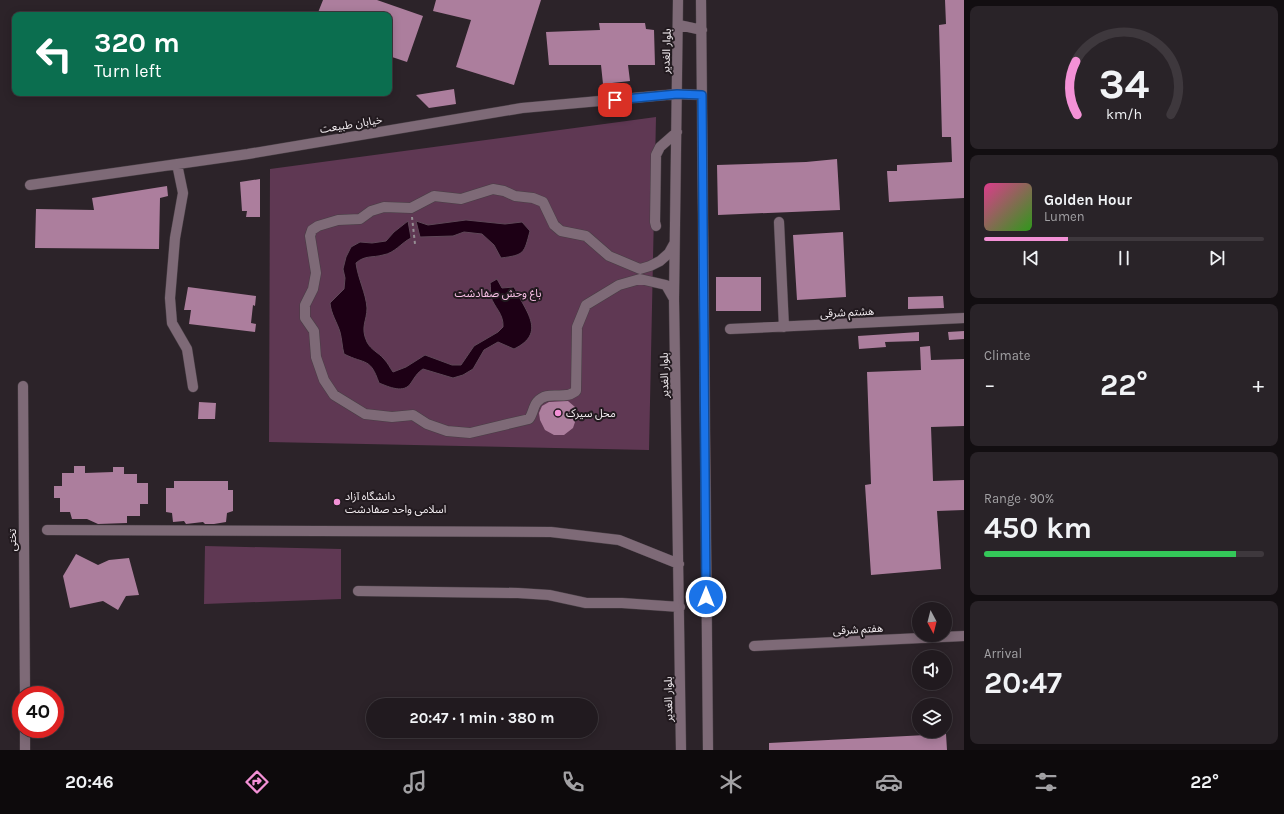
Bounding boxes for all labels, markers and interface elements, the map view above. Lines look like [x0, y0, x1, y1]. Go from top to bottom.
text: 320 m [94, 26, 180, 59]
icon: left [28, 28, 80, 80]
street label: بلوار الغدیر [659, 28, 674, 75]
text: Turn left [94, 60, 162, 82]
text: 34 [1099, 60, 1150, 108]
pin [598, 83, 632, 117]
icon: arrive [604, 89, 626, 111]
text: km/h [1106, 106, 1142, 123]
street label: خیابان طبیعت [319, 113, 384, 136]
text: Golden Hour [1044, 191, 1132, 209]
text: Lumen [1044, 209, 1085, 224]
icon: previous [1020, 247, 1042, 269]
icon: pause [1113, 247, 1135, 269]
icon: next [1206, 247, 1228, 269]
park label: باغ وحش صفادشت [455, 287, 541, 301]
street label: هشتم شرقی [820, 305, 875, 322]
text: Climate [984, 348, 1030, 363]
street label: بلوار الغدیر [658, 352, 671, 399]
text: 22° [1100, 367, 1148, 403]
text: − [984, 372, 996, 398]
text: + [1252, 372, 1264, 398]
place label: محل سیرک [566, 407, 616, 420]
marker: محل سیرک [553, 408, 563, 418]
place label: دانشگاه آزاد اسلامی واحد صفادشت [345, 490, 446, 516]
text: Range · 90% [984, 491, 1054, 506]
marker: دانشگاه آزاد اسلامی واحد صفادشت [332, 497, 342, 507]
text: 450 km [984, 510, 1092, 546]
street label: تختی [6, 529, 19, 551]
position arrow [685, 576, 727, 618]
north arrow [912, 602, 952, 642]
map controls [912, 602, 952, 738]
street label: هفتم شرقی [833, 622, 884, 639]
text: Arrival [984, 646, 1022, 661]
button: sound [912, 650, 952, 690]
text: 20:47 [984, 665, 1062, 701]
street label: بلوار الغدیر [662, 676, 675, 723]
speed limit sign: 40 [12, 686, 64, 738]
button: layers [912, 698, 952, 738]
text: 20:47 · 1 min · 380 m [410, 709, 554, 727]
icon: directions [243, 768, 271, 796]
icon: music [401, 768, 429, 796]
icon: phone [559, 768, 587, 796]
icon: climate [717, 768, 745, 796]
icon: car [875, 768, 903, 796]
icon: filters [1032, 768, 1060, 796]
text: 20:46 [65, 771, 114, 793]
text: 22° [1190, 771, 1219, 793]

